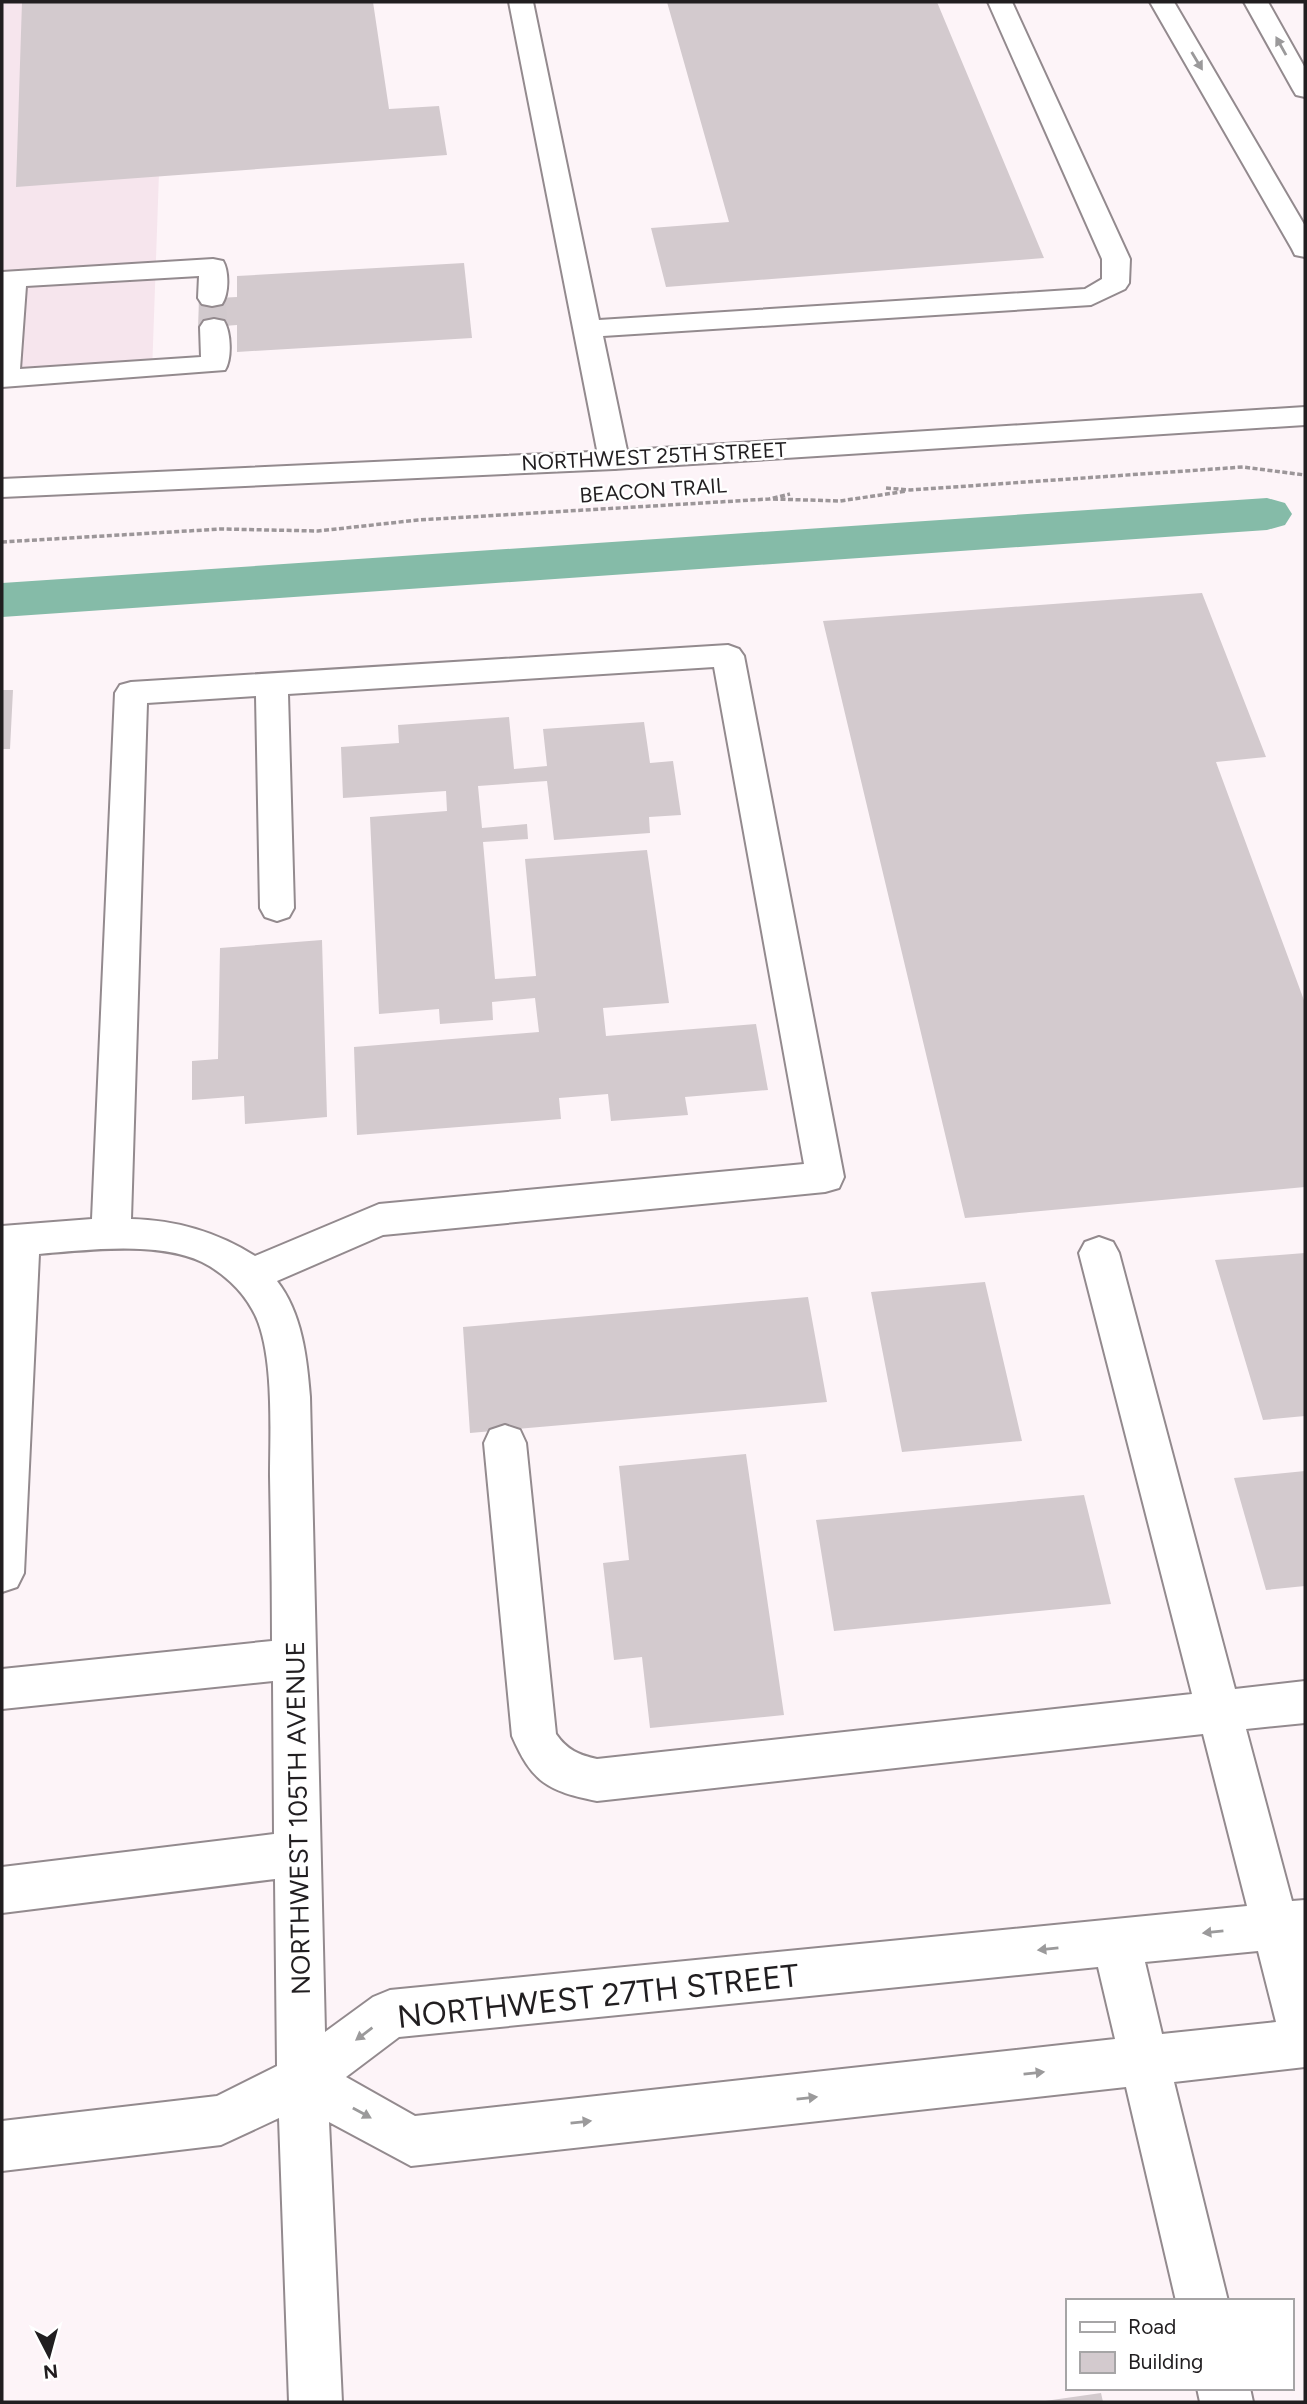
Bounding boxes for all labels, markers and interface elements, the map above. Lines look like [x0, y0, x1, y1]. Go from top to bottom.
one-way arrow [1275, 36, 1287, 55]
one-way arrow [1191, 51, 1203, 70]
street label: NORTHWEST 25TH STREET [521, 437, 788, 475]
street label: BEACON TRAIL [579, 472, 728, 508]
street label: NORTHWEST 105TH AVENUE [279, 1641, 317, 1995]
one-way arrow [1202, 1927, 1224, 1938]
one-way arrow [1036, 1944, 1058, 1955]
street label: NORTHWEST 27TH STREET [395, 1956, 801, 2036]
one-way arrow [355, 2027, 373, 2041]
one-way arrow [1023, 2068, 1045, 2079]
one-way arrow [797, 2092, 819, 2103]
one-way arrow [352, 2107, 371, 2119]
one-way arrow [570, 2117, 592, 2128]
legend [1066, 2299, 1293, 2390]
text: Road [1128, 2314, 1176, 2339]
north arrow [14, 2320, 84, 2390]
text: Building [1128, 2349, 1203, 2374]
text: N [42, 2359, 59, 2384]

